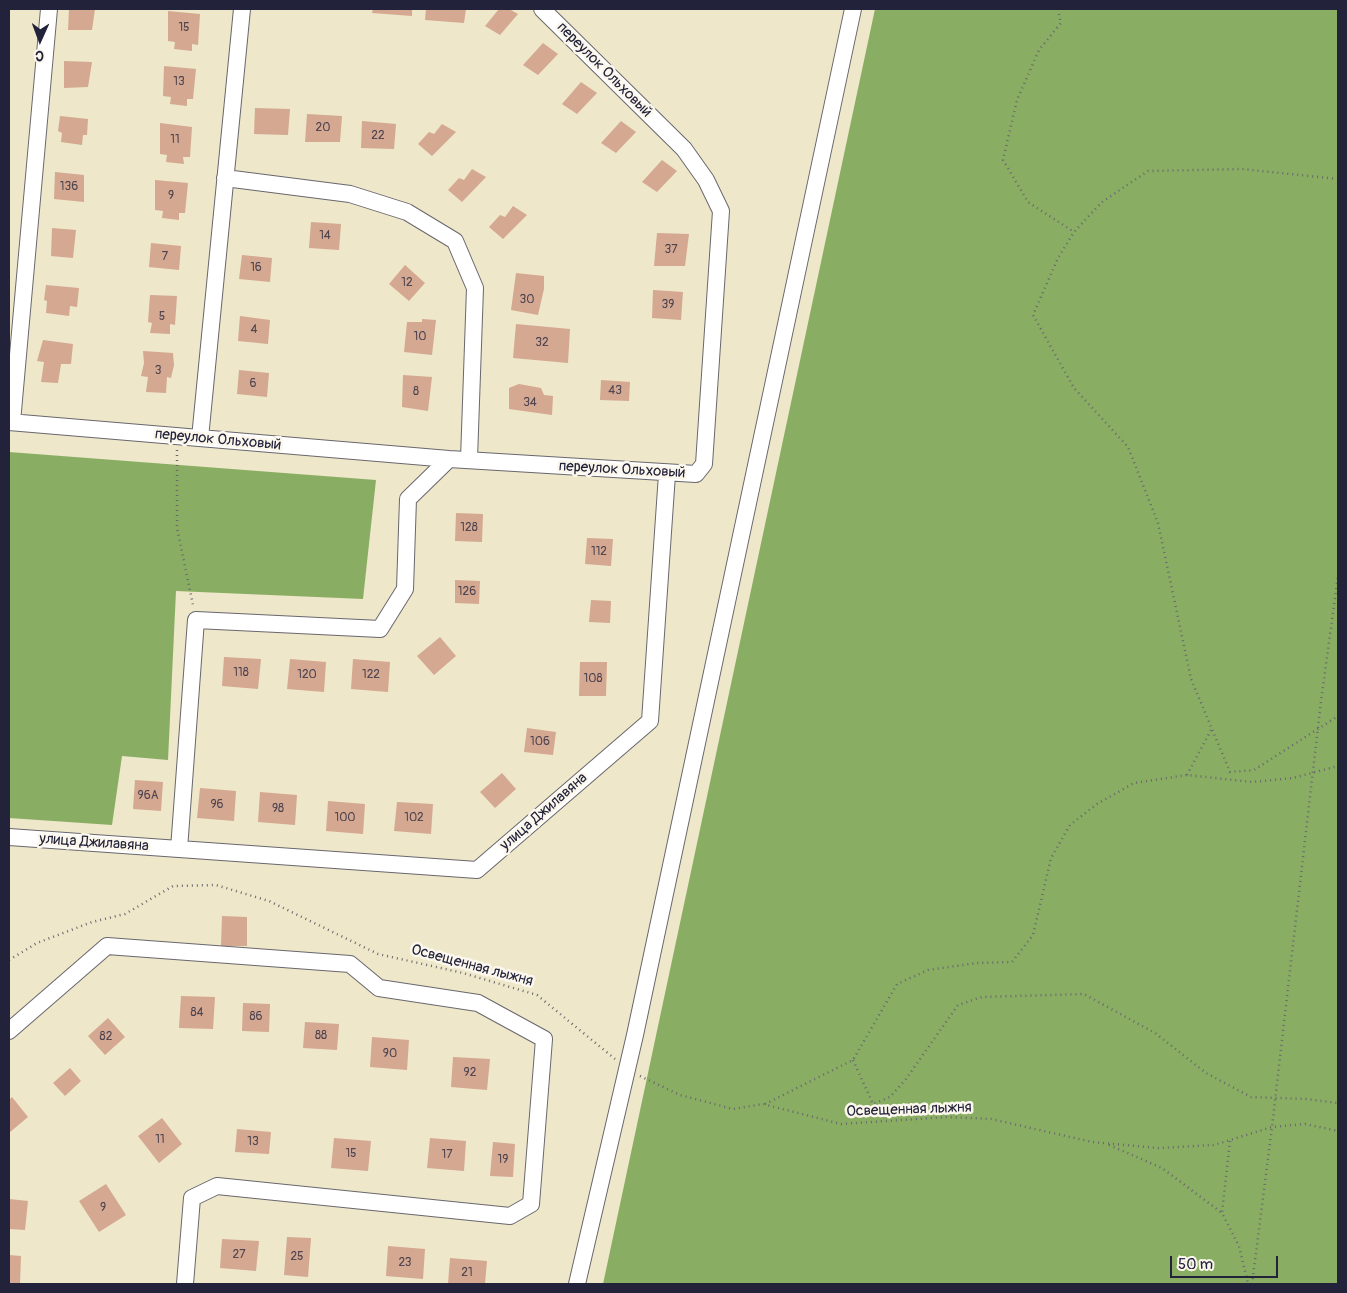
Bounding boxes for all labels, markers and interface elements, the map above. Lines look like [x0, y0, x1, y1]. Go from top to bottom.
north arrow [15, 15, 65, 65]
street label: переулок Ольховый [553, 19, 655, 121]
house number: 15 [178, 21, 190, 35]
text: С [35, 47, 44, 64]
house number: 13 [173, 75, 185, 89]
house number: 20 [316, 121, 330, 135]
house number: 22 [371, 129, 385, 143]
house number: 11 [170, 133, 180, 147]
house number: 136 [60, 180, 78, 194]
house number: 9 [168, 189, 174, 203]
house number: 14 [319, 229, 331, 243]
house number: 37 [664, 243, 678, 257]
house number: 7 [162, 250, 168, 264]
house number: 16 [250, 261, 262, 275]
house number: 12 [401, 276, 413, 290]
house number: 30 [520, 293, 534, 307]
house number: 39 [662, 298, 674, 312]
house number: 5 [159, 310, 165, 324]
house number: 4 [251, 323, 257, 337]
house number: 10 [414, 330, 426, 344]
house number: 32 [535, 336, 549, 350]
house number: 3 [155, 364, 161, 378]
house number: 6 [250, 377, 256, 391]
house number: 43 [608, 384, 622, 398]
house number: 8 [413, 385, 419, 399]
house number: 34 [523, 396, 537, 410]
street label: переулок Ольховый [154, 426, 282, 454]
street label: переулок Ольховый [558, 458, 686, 482]
house number: 128 [460, 521, 478, 535]
house number: 112 [591, 545, 607, 559]
house number: 126 [458, 585, 476, 599]
house number: 118 [233, 666, 249, 680]
house number: 120 [297, 668, 317, 682]
house number: 122 [362, 668, 380, 682]
house number: 108 [584, 672, 602, 686]
house number: 106 [530, 735, 550, 749]
street label: улица Джилавяна [497, 769, 591, 855]
house number: 96А [138, 789, 158, 803]
house number: 96 [210, 798, 224, 812]
house number: 98 [272, 802, 284, 816]
house number: 100 [334, 811, 356, 825]
house number: 102 [404, 811, 424, 825]
street label: улица Джилавяна [39, 830, 149, 856]
street label: Освещенная лыжня [409, 941, 535, 991]
house number: 84 [190, 1006, 204, 1020]
house number: 86 [249, 1010, 263, 1024]
house number: 88 [315, 1029, 327, 1043]
house number: 82 [100, 1030, 112, 1044]
house number: 90 [383, 1047, 397, 1061]
house number: 92 [464, 1066, 476, 1080]
street label: Освещенная лыжня [846, 1099, 972, 1121]
house number: 11 [155, 1133, 165, 1147]
house number: 13 [247, 1135, 259, 1149]
house number: 15 [345, 1147, 357, 1161]
house number: 17 [441, 1148, 453, 1162]
house number: 19 [498, 1153, 508, 1167]
house number: 9 [100, 1201, 106, 1215]
scale bar [1172, 1246, 1280, 1278]
house number: 27 [232, 1248, 246, 1262]
house number: 25 [290, 1250, 304, 1264]
text: 50 m [1178, 1255, 1213, 1274]
house number: 23 [398, 1256, 412, 1270]
house number: 21 [461, 1266, 473, 1280]

